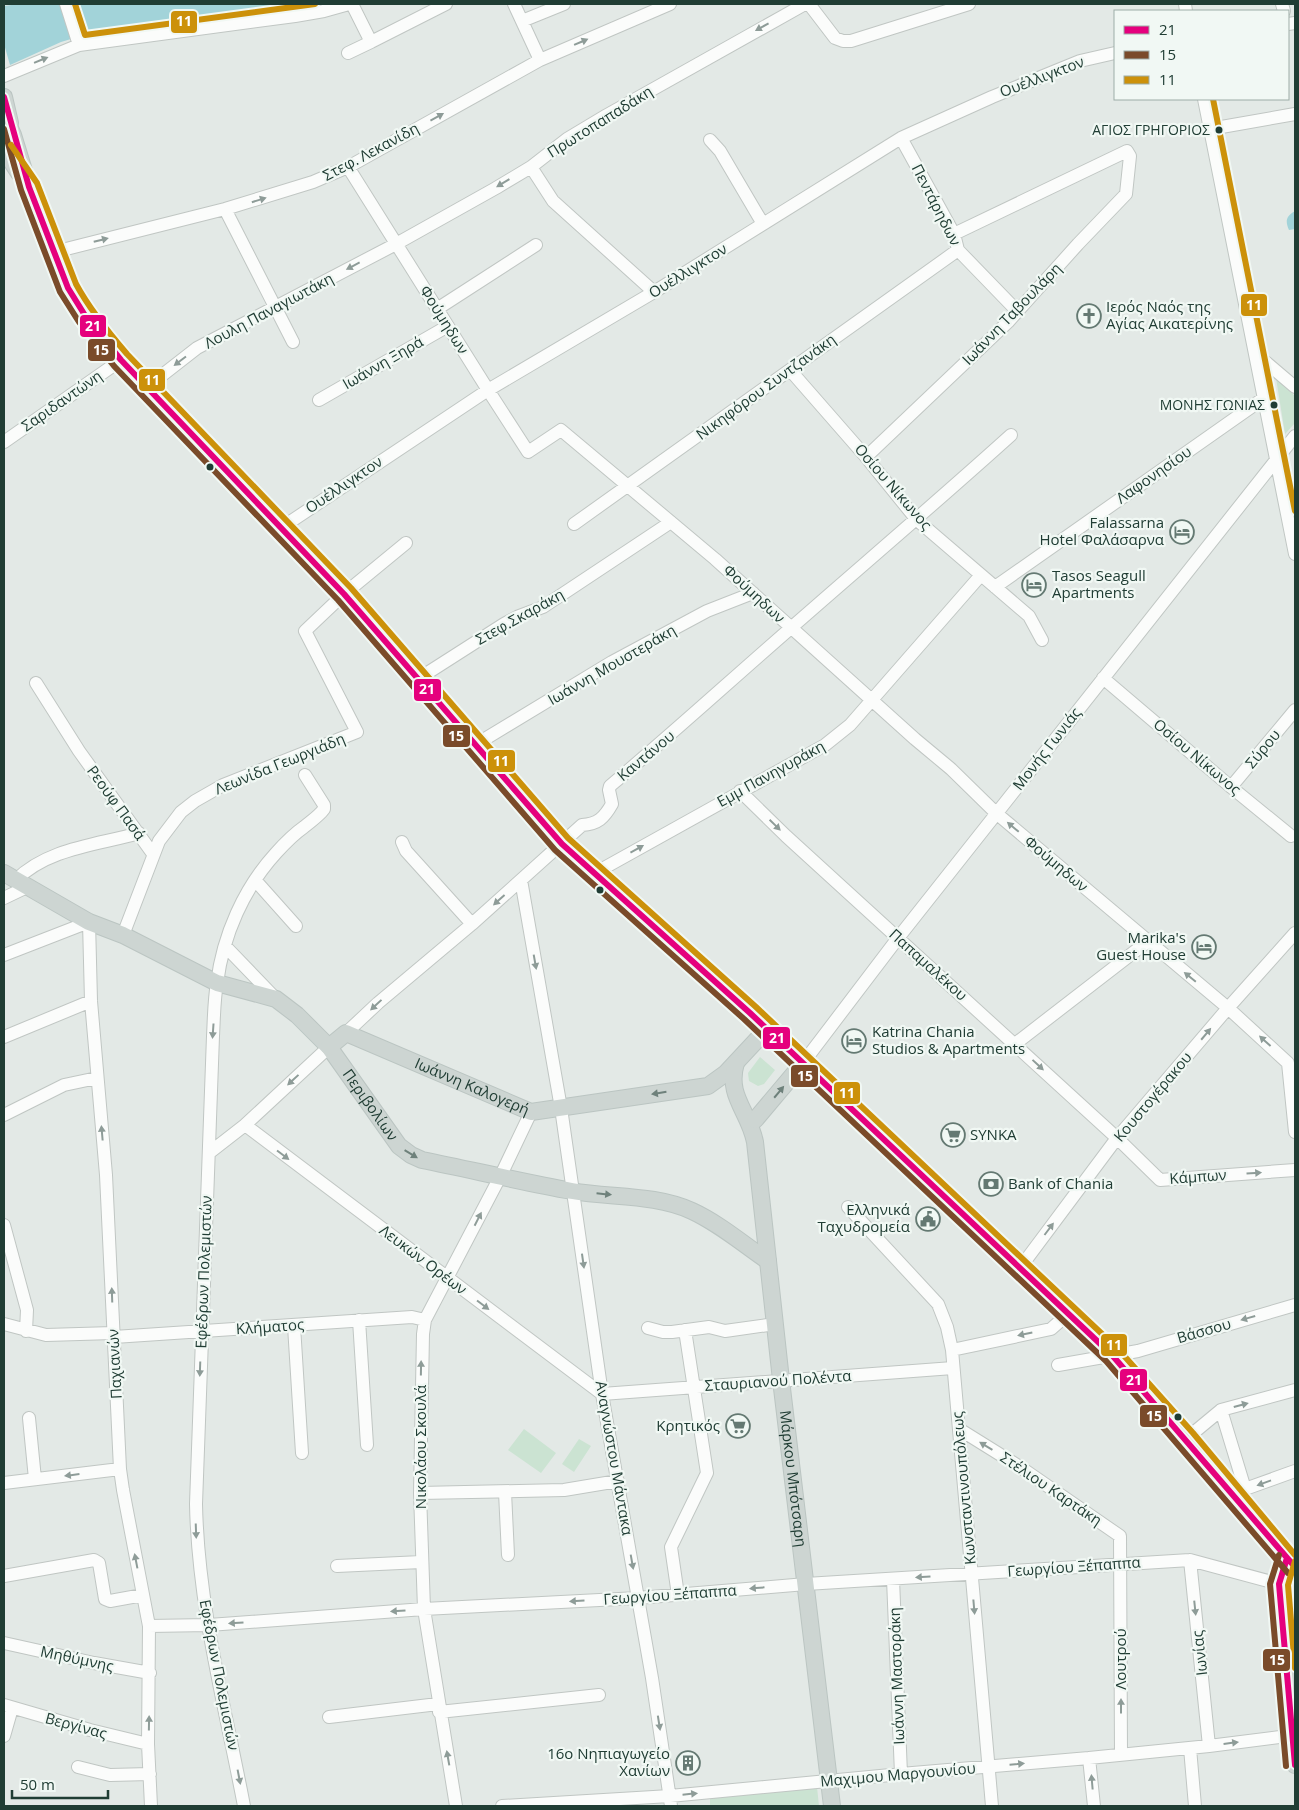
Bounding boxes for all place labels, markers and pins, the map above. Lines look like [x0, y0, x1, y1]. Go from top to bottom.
place label: ΑΓΙΟΣ ΓΡΗΓΟΡΙΟΣ [1092, 120, 1210, 139]
marker: ΑΓΙΟΣ ΓΡΗΓΟΡΙΟΣ [1214, 125, 1224, 135]
place label: Ιερός Ναός της Αγίας Αικατερίνης [1106, 296, 1233, 333]
church icon: Ιερός Ναός της Αγίας Αικατερίνης [1076, 303, 1102, 329]
place label: ΜΟΝΗΣ ΓΩΝΙΑΣ [1160, 395, 1265, 414]
marker: ΜΟΝΗΣ ΓΩΝΙΑΣ [1269, 400, 1279, 410]
unlabelled marker [205, 462, 215, 472]
place label: Falassarna Hotel Φαλάσαρνα [1040, 512, 1164, 549]
hotel icon: Falassarna Hotel Φαλάσαρνα [1169, 519, 1195, 545]
place label: Tasos Seagull Apartments [1052, 565, 1146, 602]
hotel icon: Tasos Seagull Apartments [1021, 572, 1047, 598]
unlabelled marker [595, 885, 605, 895]
place label: Marika's Guest House [1096, 927, 1186, 964]
hotel icon: Marika's Guest House [1191, 934, 1217, 960]
place label: Katrina Chania Studios & Apartments [872, 1021, 1025, 1058]
hotel icon: Katrina Chania Studios & Apartments [841, 1028, 867, 1054]
supermarket icon: SYNKA [940, 1122, 966, 1148]
place label: SYNKA [970, 1124, 1017, 1144]
bank icon: Bank of Chania [978, 1171, 1004, 1197]
place label: Bank of Chania [1008, 1173, 1113, 1193]
place label: Ελληνικά Ταχυδρομεία [818, 1199, 910, 1236]
public building icon: Ελληνικά Ταχυδρομεία [915, 1206, 941, 1232]
unlabelled marker [1173, 1412, 1183, 1422]
supermarket icon: Κρητικός [725, 1413, 751, 1439]
place label: Κρητικός [656, 1415, 720, 1435]
place label: 16ο Νηπιαγωγείο Χανίων [547, 1743, 670, 1780]
building icon: 16ο Νηπιαγωγείο Χανίων [675, 1750, 701, 1776]

